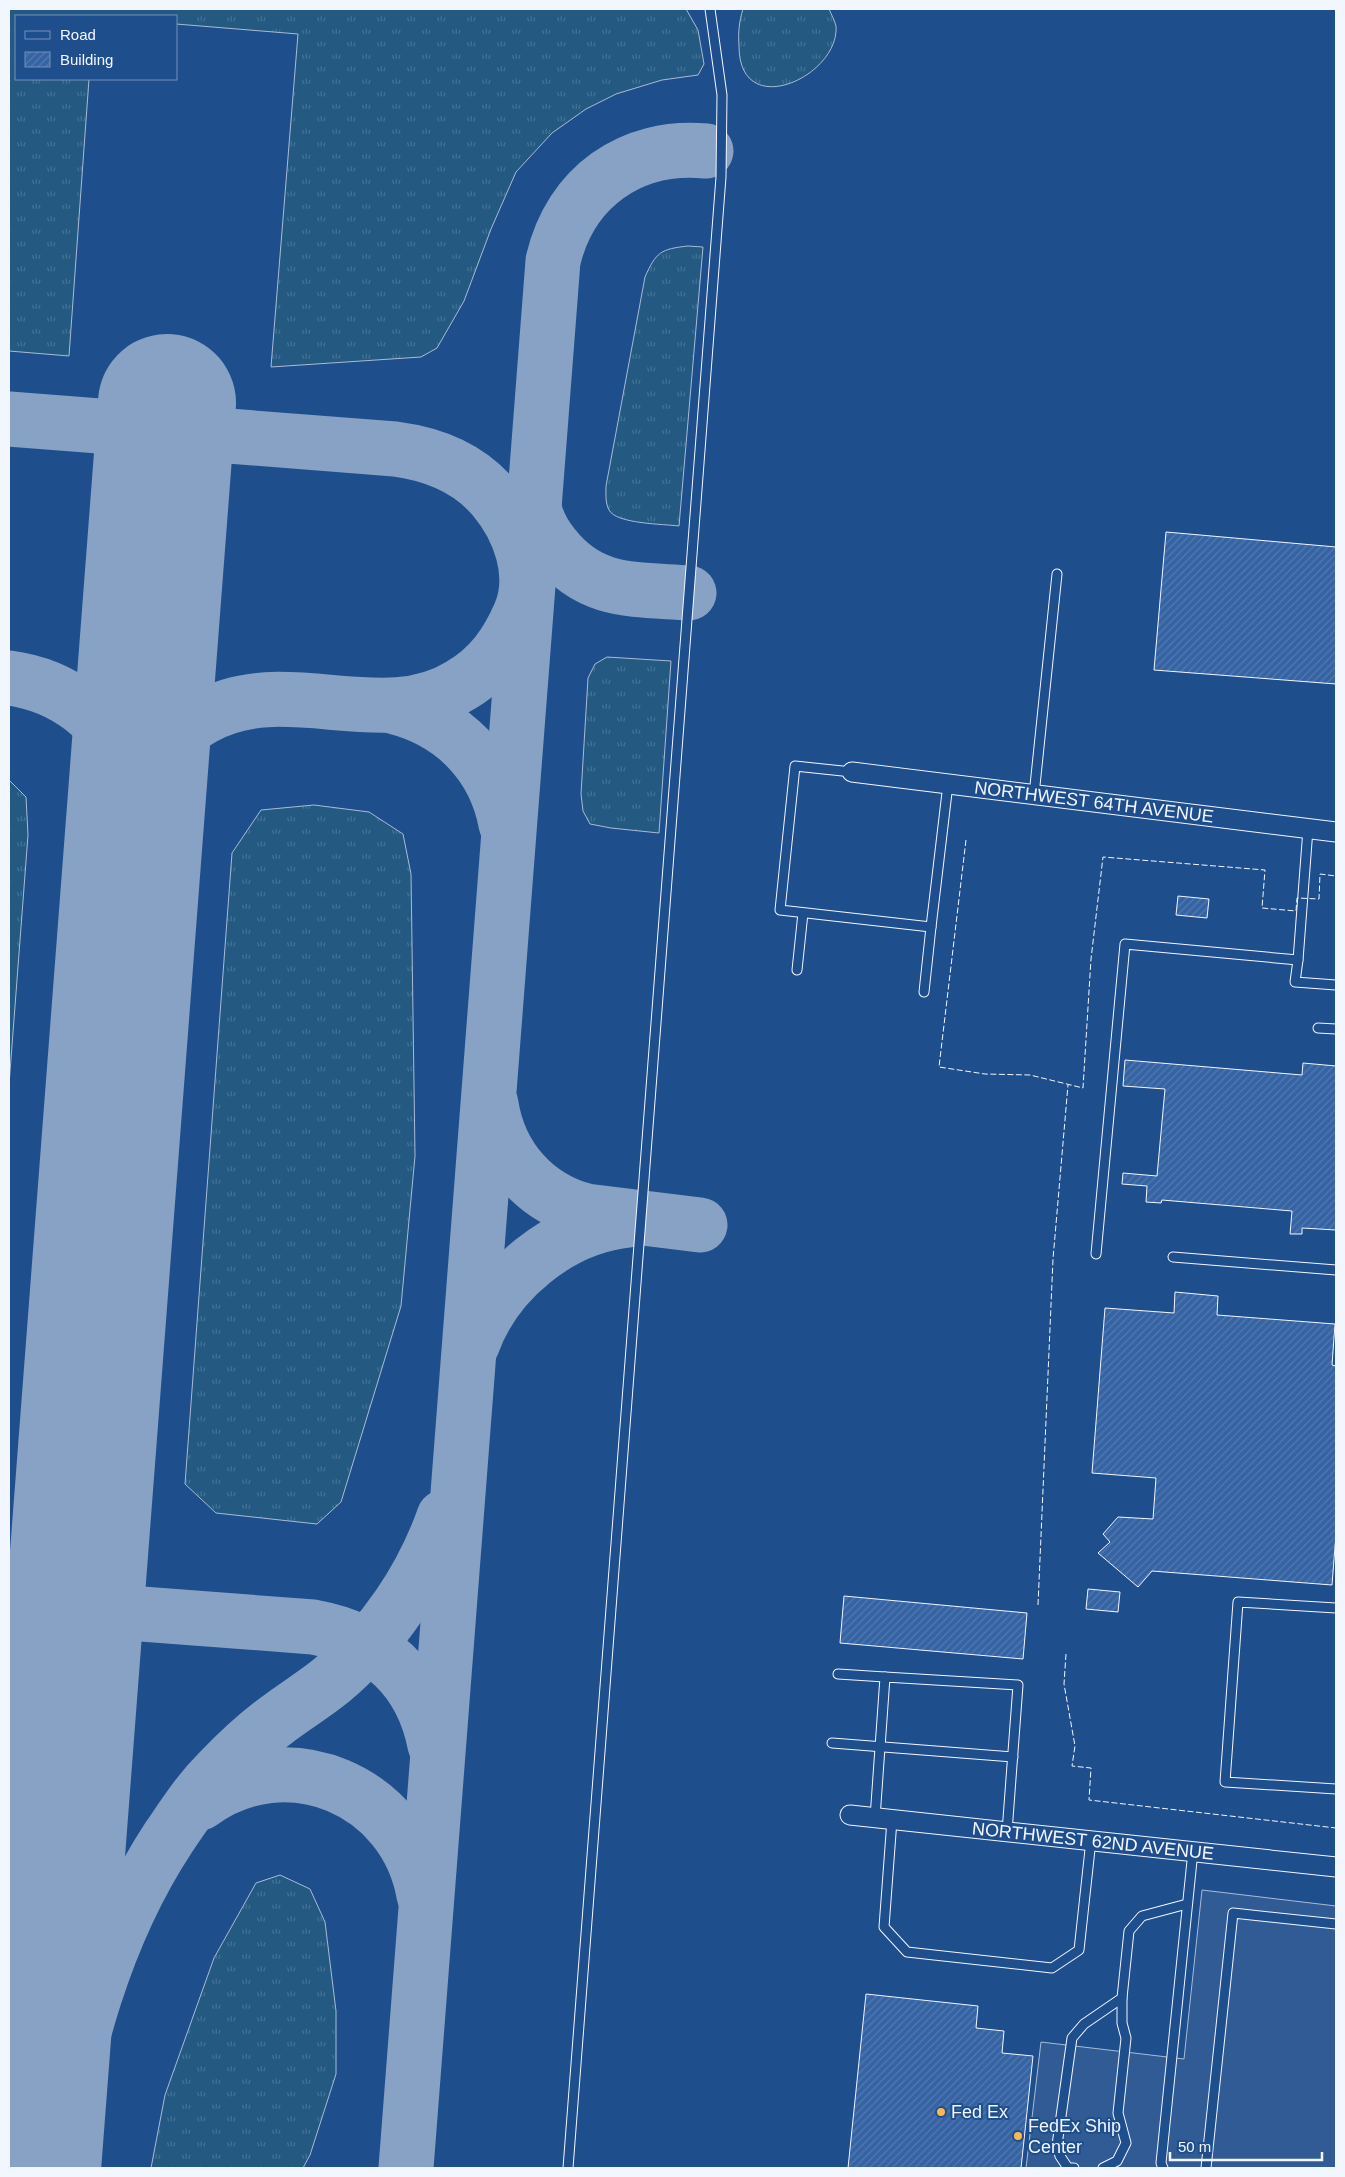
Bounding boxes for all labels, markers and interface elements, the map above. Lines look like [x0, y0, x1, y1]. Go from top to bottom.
legend [15, 15, 178, 80]
text: Road [60, 26, 96, 43]
text: Building [60, 51, 113, 68]
street label: NORTHWEST 64TH AVENUE [973, 777, 1215, 827]
street label: NORTHWEST 62ND AVENUE [971, 1818, 1215, 1864]
place label: Fed Ex [951, 2102, 1008, 2122]
marker: Fed Ex [935, 2106, 947, 2118]
place label: FedEx Ship Center [1028, 2116, 1121, 2157]
marker: FedEx Ship Center [1012, 2130, 1024, 2142]
scale bar [1170, 2130, 1322, 2162]
text: 50 m [1178, 2138, 1211, 2155]

